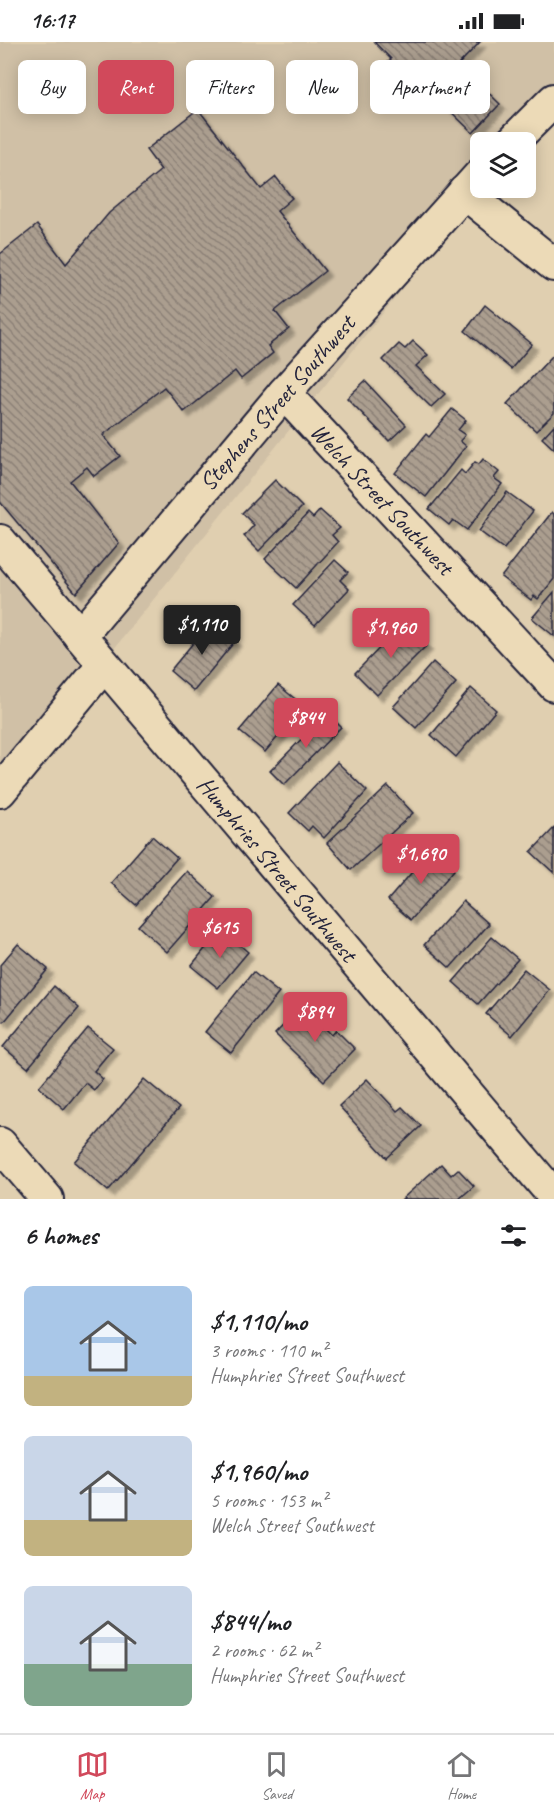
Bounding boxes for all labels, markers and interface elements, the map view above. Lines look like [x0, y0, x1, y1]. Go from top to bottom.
text: 16:17 [30, 7, 74, 35]
chip: Buy [18, 60, 86, 114]
chip: Rent [98, 60, 174, 114]
chip: Filters [186, 60, 274, 114]
chip: New [286, 60, 358, 114]
chip: Apartment [370, 60, 490, 114]
map controls [470, 132, 536, 198]
button: layers [470, 132, 536, 198]
street label: Stephens Street Southwest [193, 308, 363, 497]
street label: Welch Street Southwest [304, 417, 461, 583]
pin: $1,110 [153, 605, 251, 656]
pin: $1,960 [342, 608, 440, 659]
text: $1,110 [178, 612, 226, 637]
text: $1,960 [366, 615, 416, 640]
pin: $844 [270, 698, 342, 749]
text: $844 [288, 705, 324, 730]
street label: Humphries Street Southwest [191, 770, 365, 969]
pin: $1,690 [372, 834, 470, 885]
text: $1,690 [396, 841, 446, 866]
pin: $615 [184, 908, 256, 959]
text: $615 [202, 915, 238, 940]
pin: $894 [279, 992, 351, 1043]
text: $894 [297, 999, 333, 1024]
text: 6 homes [24, 1219, 98, 1252]
icon: filters [497, 1219, 530, 1252]
text: $1,110/mo [210, 1305, 307, 1338]
icon: home [72, 1310, 144, 1382]
text: 3 rooms · 110 m² [210, 1338, 327, 1363]
text: Humphries Street Southwest [210, 1363, 404, 1388]
text: $1,960/mo [210, 1455, 307, 1488]
icon: home [72, 1460, 144, 1532]
text: 5 rooms · 153 m² [210, 1488, 327, 1513]
text: Welch Street Southwest [210, 1513, 374, 1538]
text: $844/mo [210, 1605, 290, 1638]
icon: home [72, 1610, 144, 1682]
text: 2 rooms · 62 m² [210, 1638, 318, 1663]
text: Humphries Street Southwest [210, 1663, 404, 1688]
tab: Map [76, 1748, 109, 1804]
tab: Saved [260, 1748, 293, 1804]
tab: Home [445, 1748, 478, 1804]

